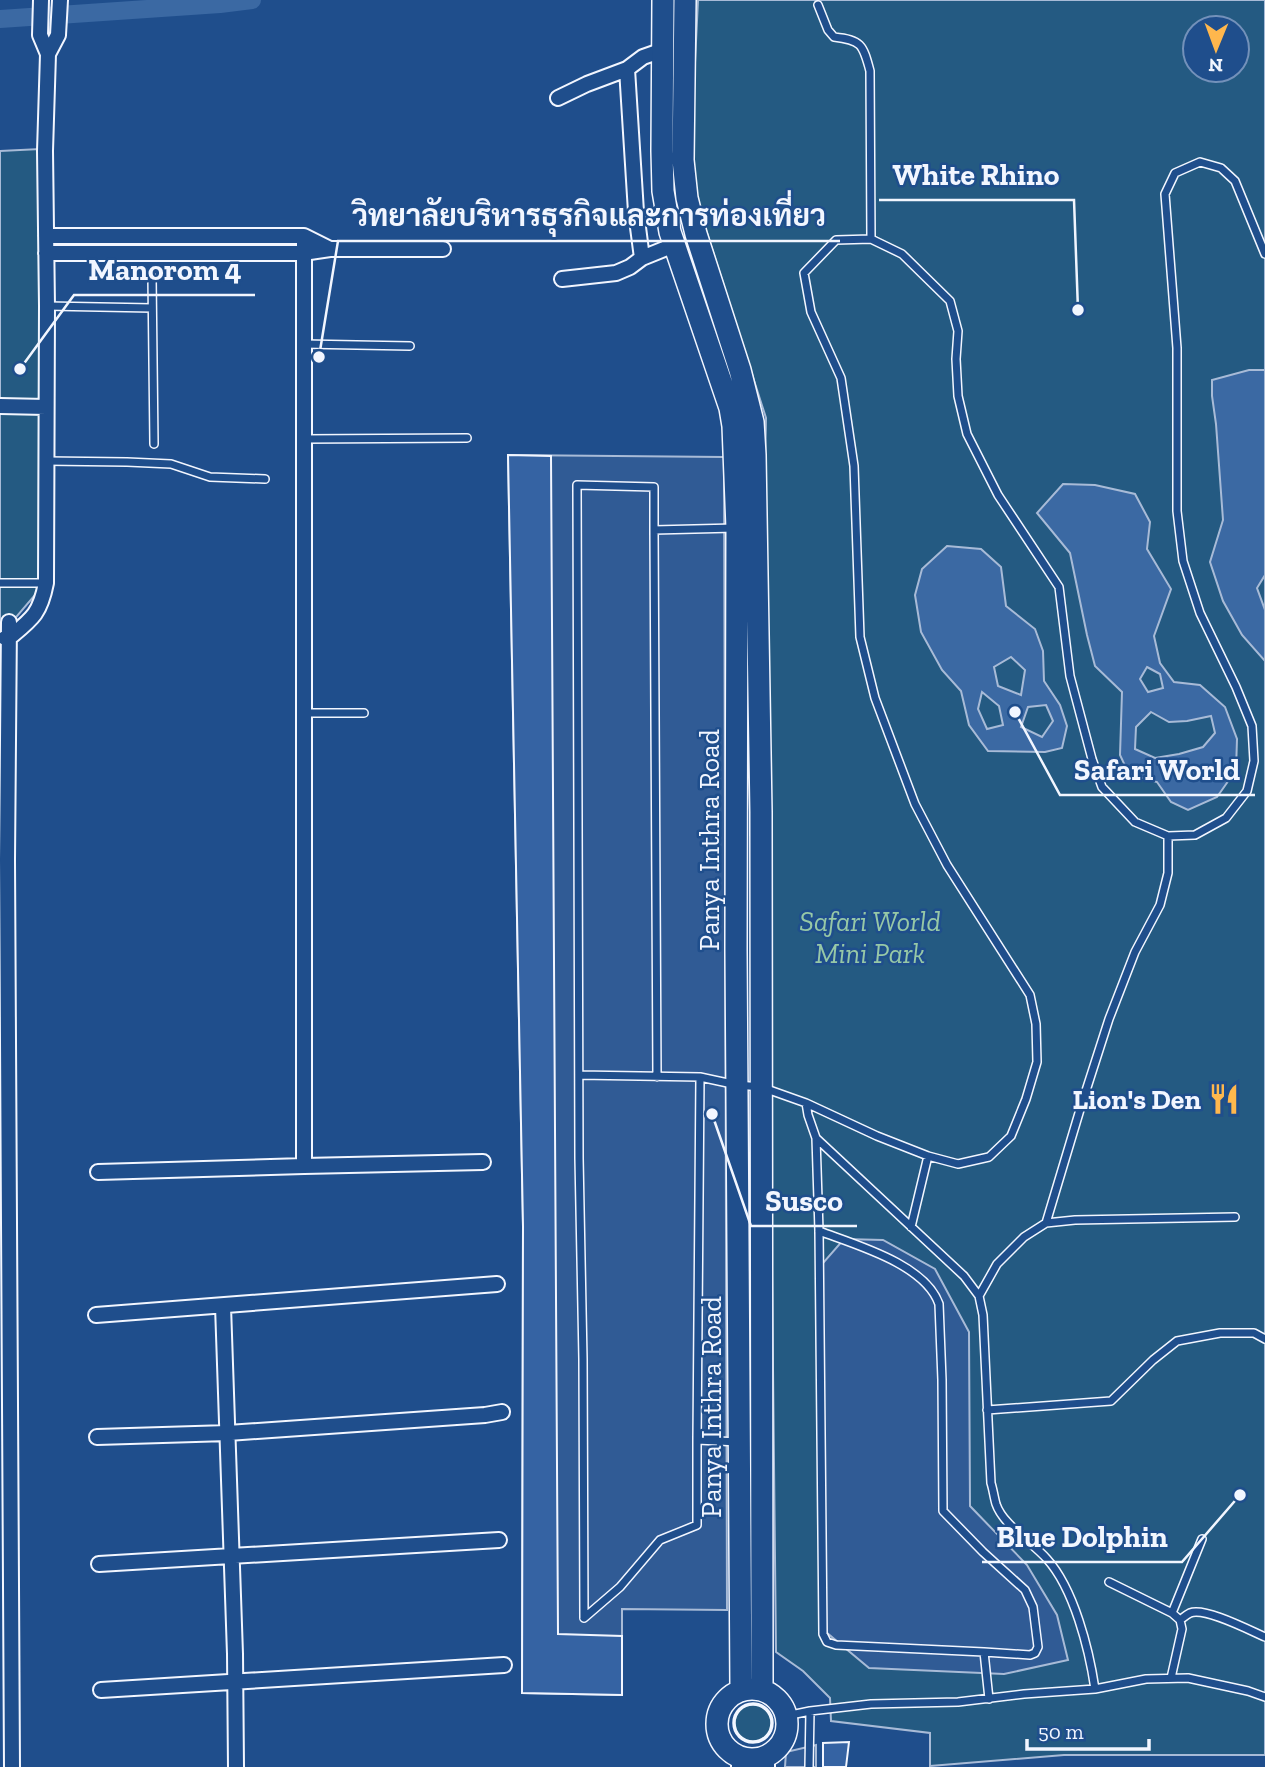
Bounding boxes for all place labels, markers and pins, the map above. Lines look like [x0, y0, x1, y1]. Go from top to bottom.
callout: White Rhino [879, 149, 1074, 200]
callout: วิทยาลัยบริหารธุรกิจและการท่องเที่ยว [338, 190, 840, 241]
callout: Manorom 4 [74, 244, 255, 295]
callout: Safari World [1060, 744, 1255, 795]
restaurant icon: Lion's Den [1207, 1082, 1241, 1116]
place label: Lion's Den [1073, 1083, 1201, 1116]
callout: Susco [751, 1175, 857, 1226]
callout: Blue Dolphin [982, 1511, 1182, 1562]

